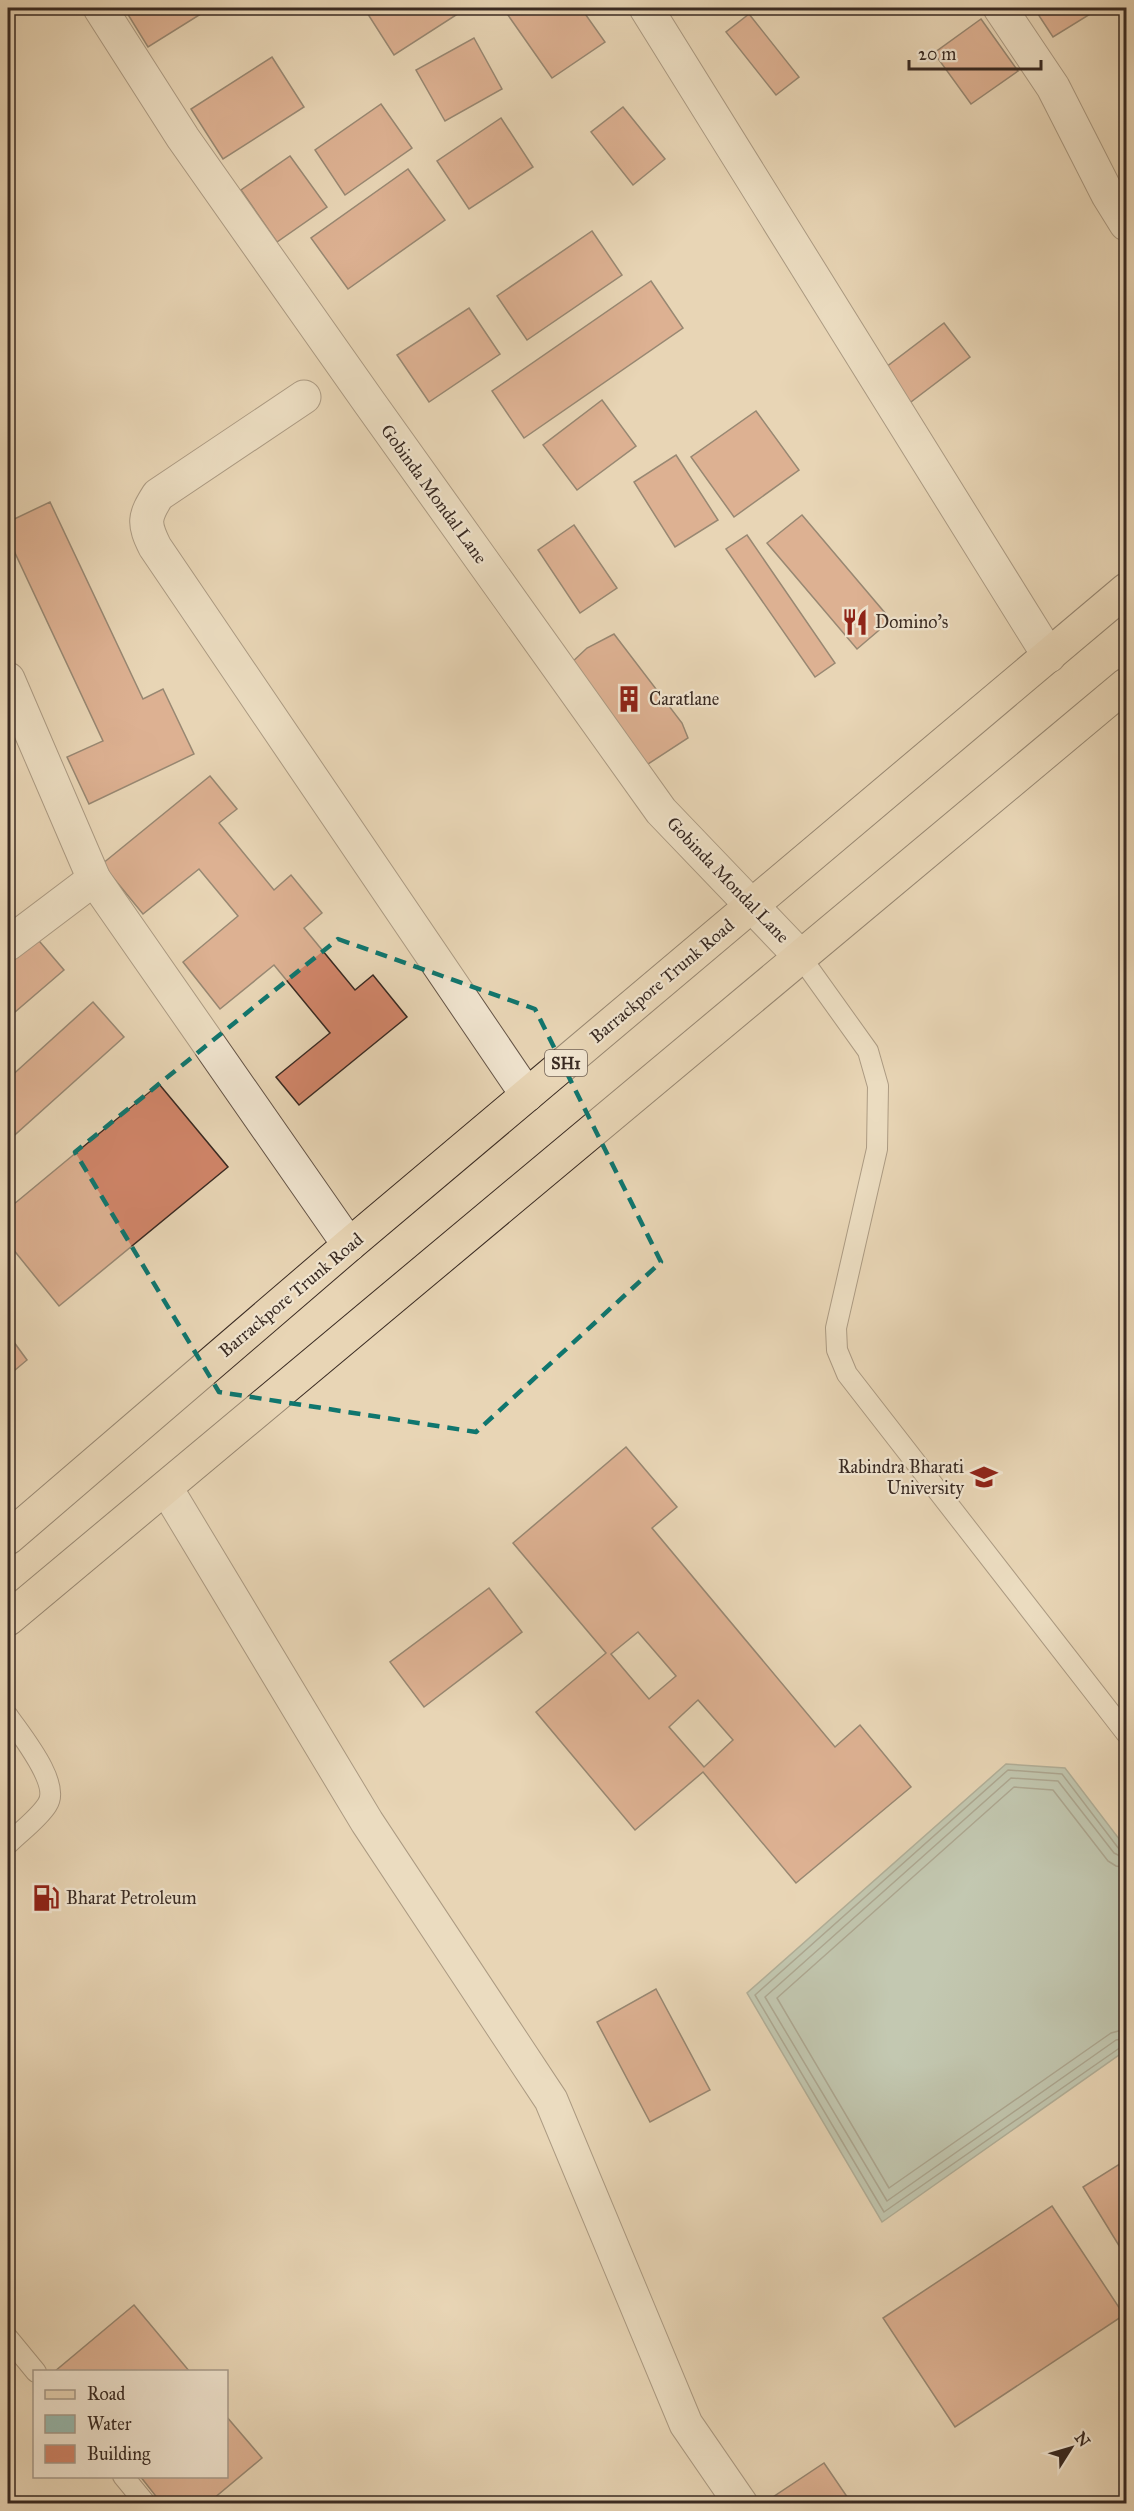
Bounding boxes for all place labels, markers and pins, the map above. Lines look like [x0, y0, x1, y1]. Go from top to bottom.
restaurant icon: Domino's [840, 607, 870, 637]
place label: Domino's [875, 611, 948, 633]
building icon: Caratlane [614, 684, 644, 714]
place label: Caratlane [649, 688, 719, 710]
place label: Rabindra Bharati University [838, 1456, 965, 1499]
school or university icon: Rabindra Bharati University [969, 1462, 999, 1492]
fuel station icon: Bharat Petroleum [31, 1883, 61, 1913]
place label: Bharat Petroleum [66, 1887, 197, 1909]

